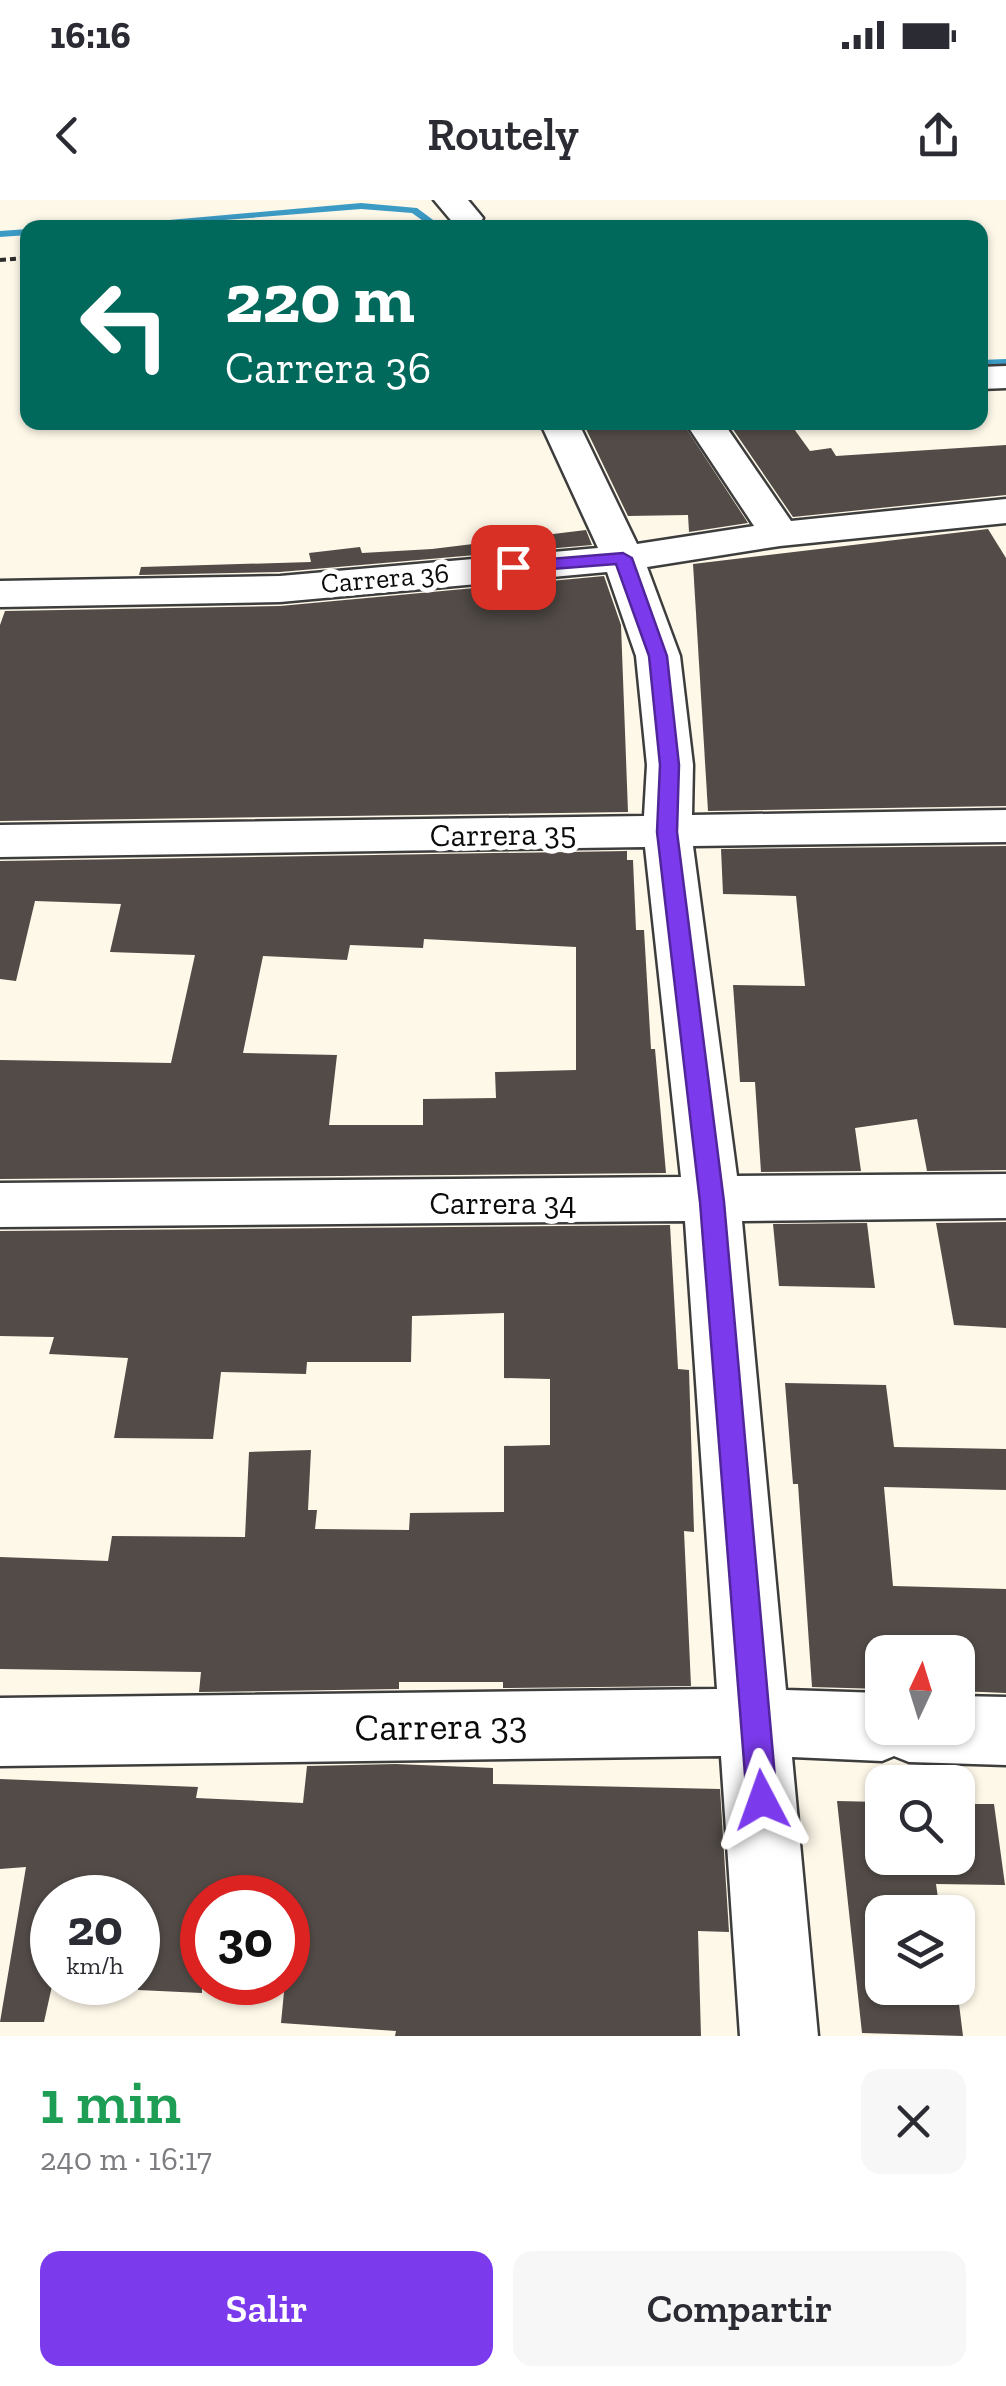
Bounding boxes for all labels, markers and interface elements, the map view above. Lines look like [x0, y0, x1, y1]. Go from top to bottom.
text: 16:16 [50, 12, 131, 58]
icon: back [40, 108, 95, 163]
text: Routely [427, 108, 579, 162]
icon: share [911, 108, 966, 163]
text: 220 m [225, 256, 415, 340]
icon: left [60, 260, 190, 390]
text: Carrera 36 [225, 341, 432, 395]
pin [471, 525, 556, 610]
icon: arrive [486, 540, 541, 595]
street label: Carrera 36 [320, 556, 450, 600]
street label: Carrera 35 [430, 814, 576, 854]
street label: Carrera 34 [429, 1184, 577, 1222]
north arrow [865, 1635, 975, 1745]
map controls [865, 1635, 975, 2005]
street label: Carrera 33 [354, 1701, 528, 1751]
position arrow [710, 1748, 814, 1852]
button: search [865, 1765, 975, 1875]
speed limit sign: 30 [180, 1875, 310, 2005]
button: layers [865, 1895, 975, 2005]
text: 20 [67, 1898, 123, 1958]
text: km/h [66, 1950, 124, 1980]
text: 1 min [40, 2066, 181, 2138]
button: close [861, 2069, 966, 2174]
text: 240 m · 16:17 [40, 2140, 212, 2178]
button: Salir [40, 2251, 493, 2366]
button: Compartir [513, 2251, 966, 2366]

